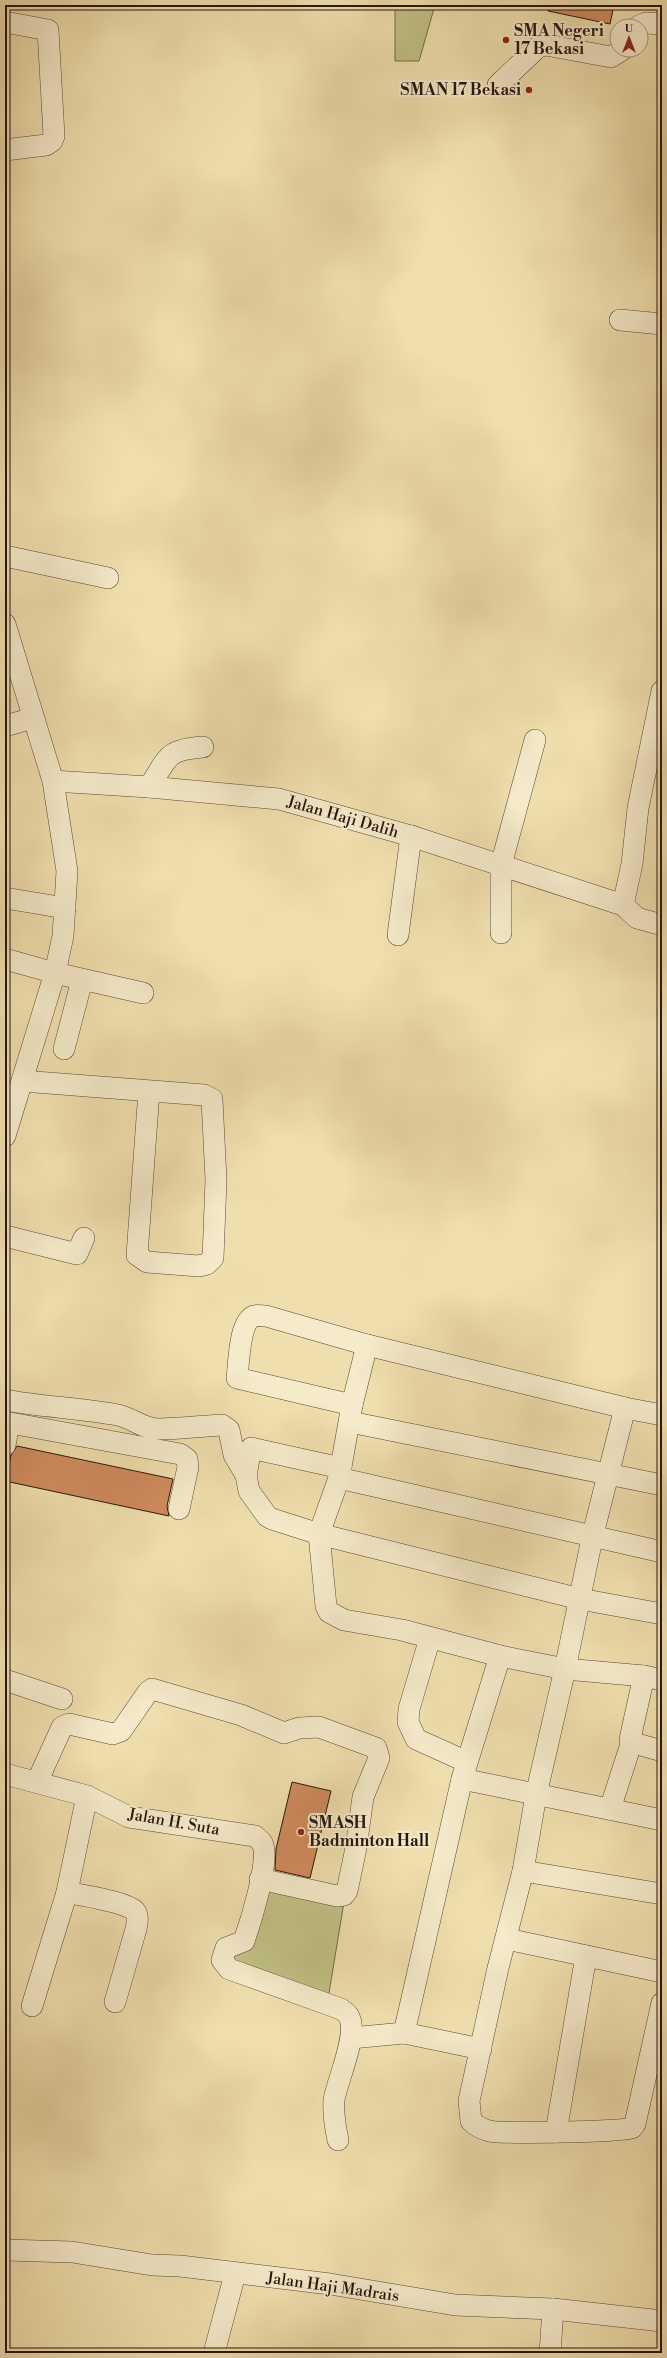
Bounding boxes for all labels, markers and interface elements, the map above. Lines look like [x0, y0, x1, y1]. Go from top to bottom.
north arrow [609, 18, 649, 58]
place label: SMA Negeri 17 Bekasi [514, 21, 604, 59]
text: U [625, 22, 634, 36]
marker: SMA Negeri 17 Bekasi [501, 35, 511, 45]
place label: SMAN 17 Bekasi [400, 80, 521, 100]
marker: SMAN 17 Bekasi [524, 85, 534, 95]
street label: Jalan Haji Dalih [284, 791, 402, 843]
street label: Jalan H. Suta [126, 1804, 222, 1840]
place label: SMASH Badminton Hall [309, 1813, 430, 1851]
marker: SMASH Badminton Hall [296, 1827, 306, 1837]
street label: Jalan Haji Madrais [264, 2268, 401, 2306]

